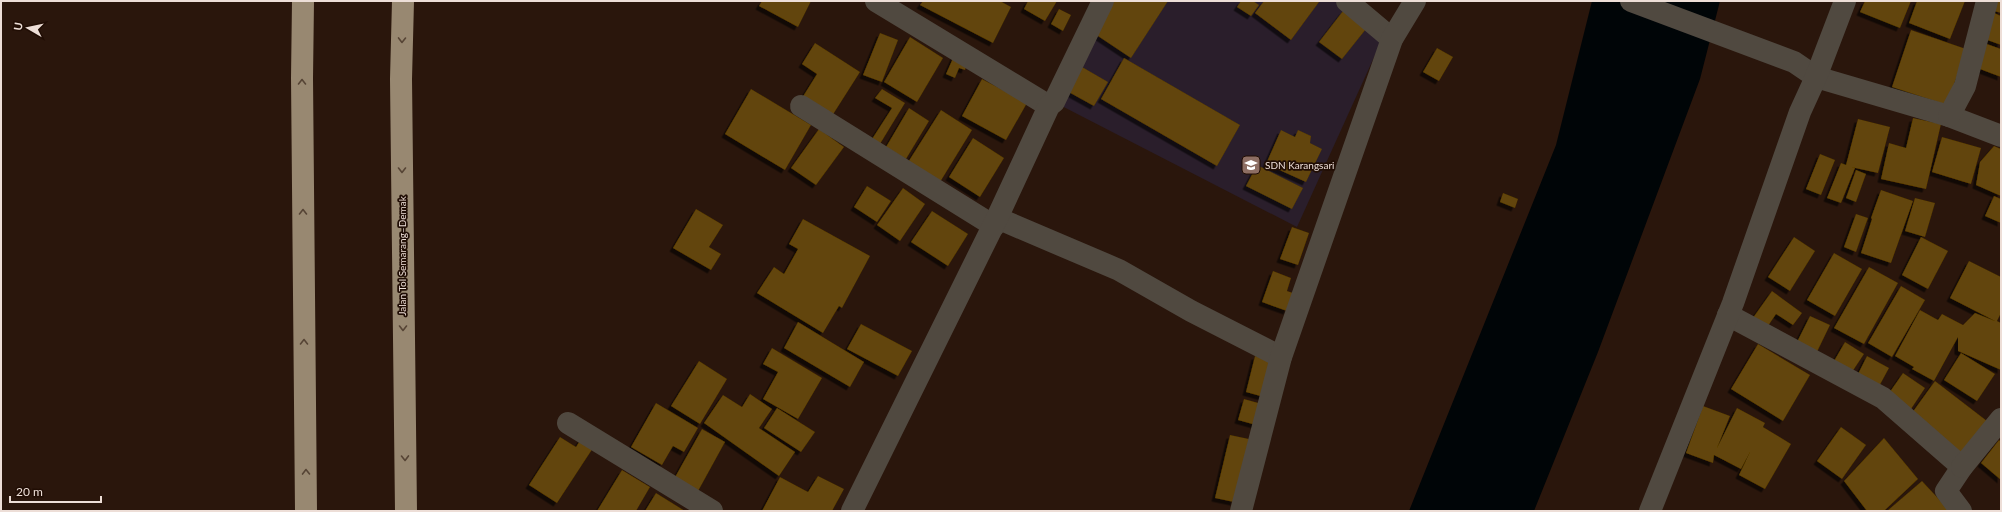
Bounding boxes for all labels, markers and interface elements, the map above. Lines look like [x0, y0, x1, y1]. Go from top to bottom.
north arrow [8, 8, 48, 48]
text: U [11, 21, 25, 31]
one-way arrow [398, 37, 406, 43]
one-way arrow [298, 79, 306, 85]
school or university icon: SDN Karangsari [1240, 154, 1262, 176]
place label: SDN Karangsari [1265, 159, 1334, 171]
one-way arrow [398, 167, 406, 173]
street label: Jalan Tol Semarang–Demak [396, 195, 408, 316]
one-way arrow [299, 209, 307, 215]
one-way arrow [399, 325, 407, 331]
one-way arrow [300, 339, 308, 345]
one-way arrow [401, 455, 409, 461]
one-way arrow [302, 469, 310, 475]
scale bar [10, 478, 101, 504]
text: 20 m [16, 484, 43, 499]

